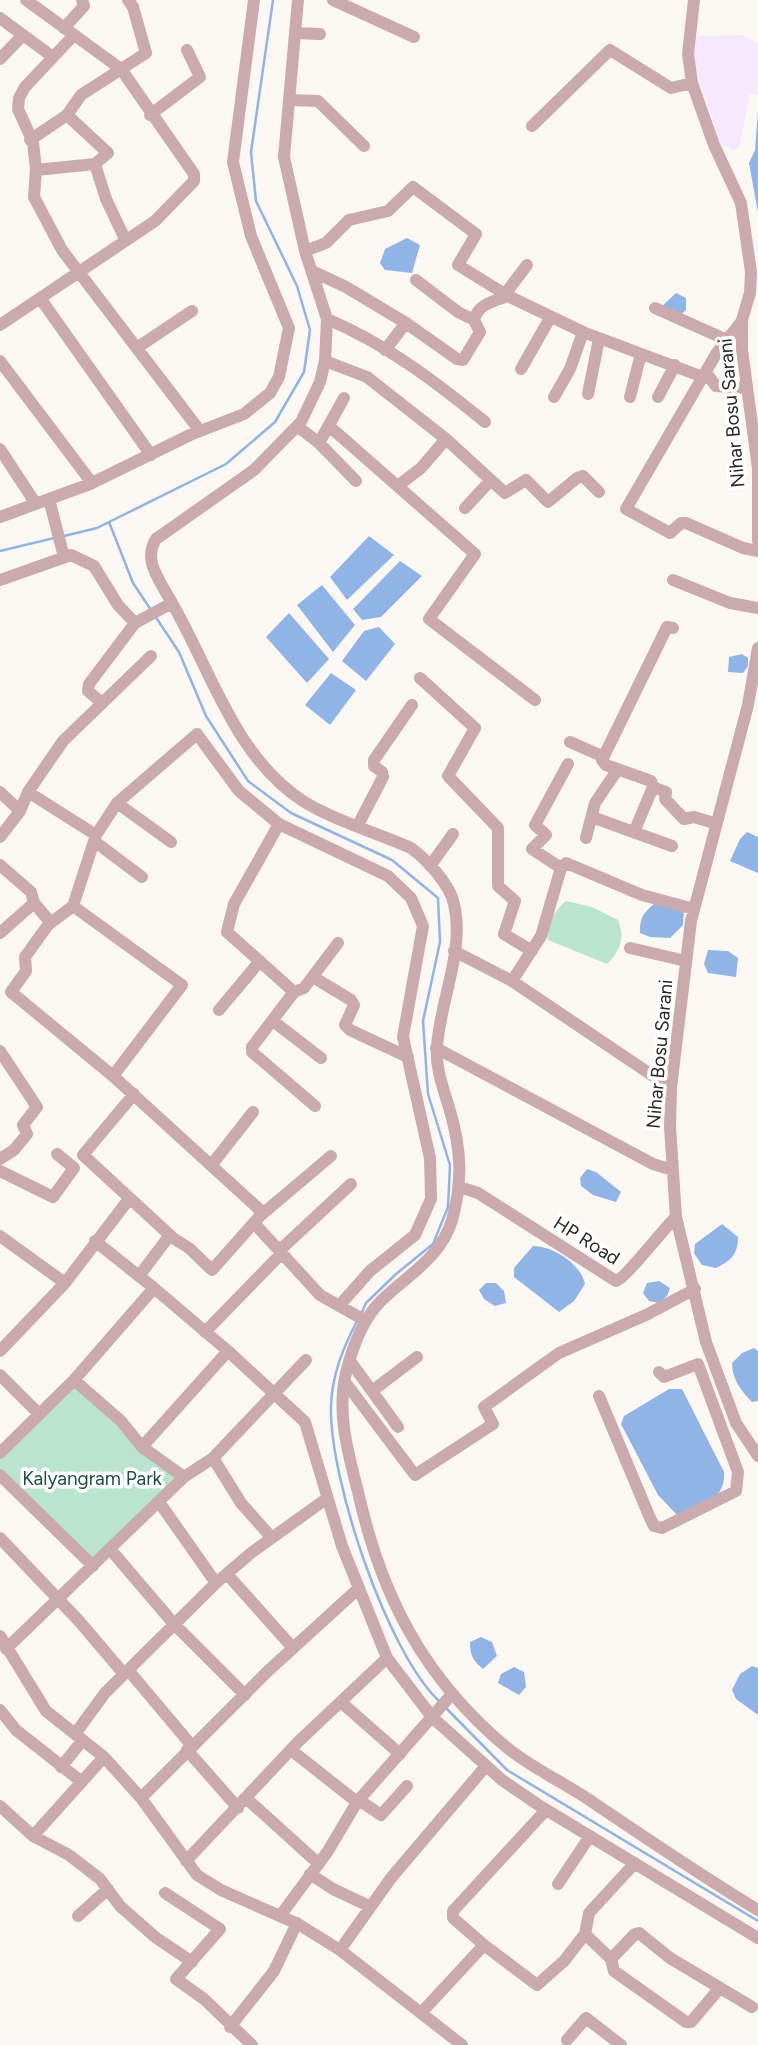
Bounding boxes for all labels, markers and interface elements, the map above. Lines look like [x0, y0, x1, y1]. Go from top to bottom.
street label: Nihar Bosu Sarani [714, 337, 749, 489]
street label: Nihar Bosu Sarani [642, 978, 677, 1130]
street label: HP Road [549, 1211, 624, 1270]
park label: Kalyangram Park [22, 1467, 163, 1490]

